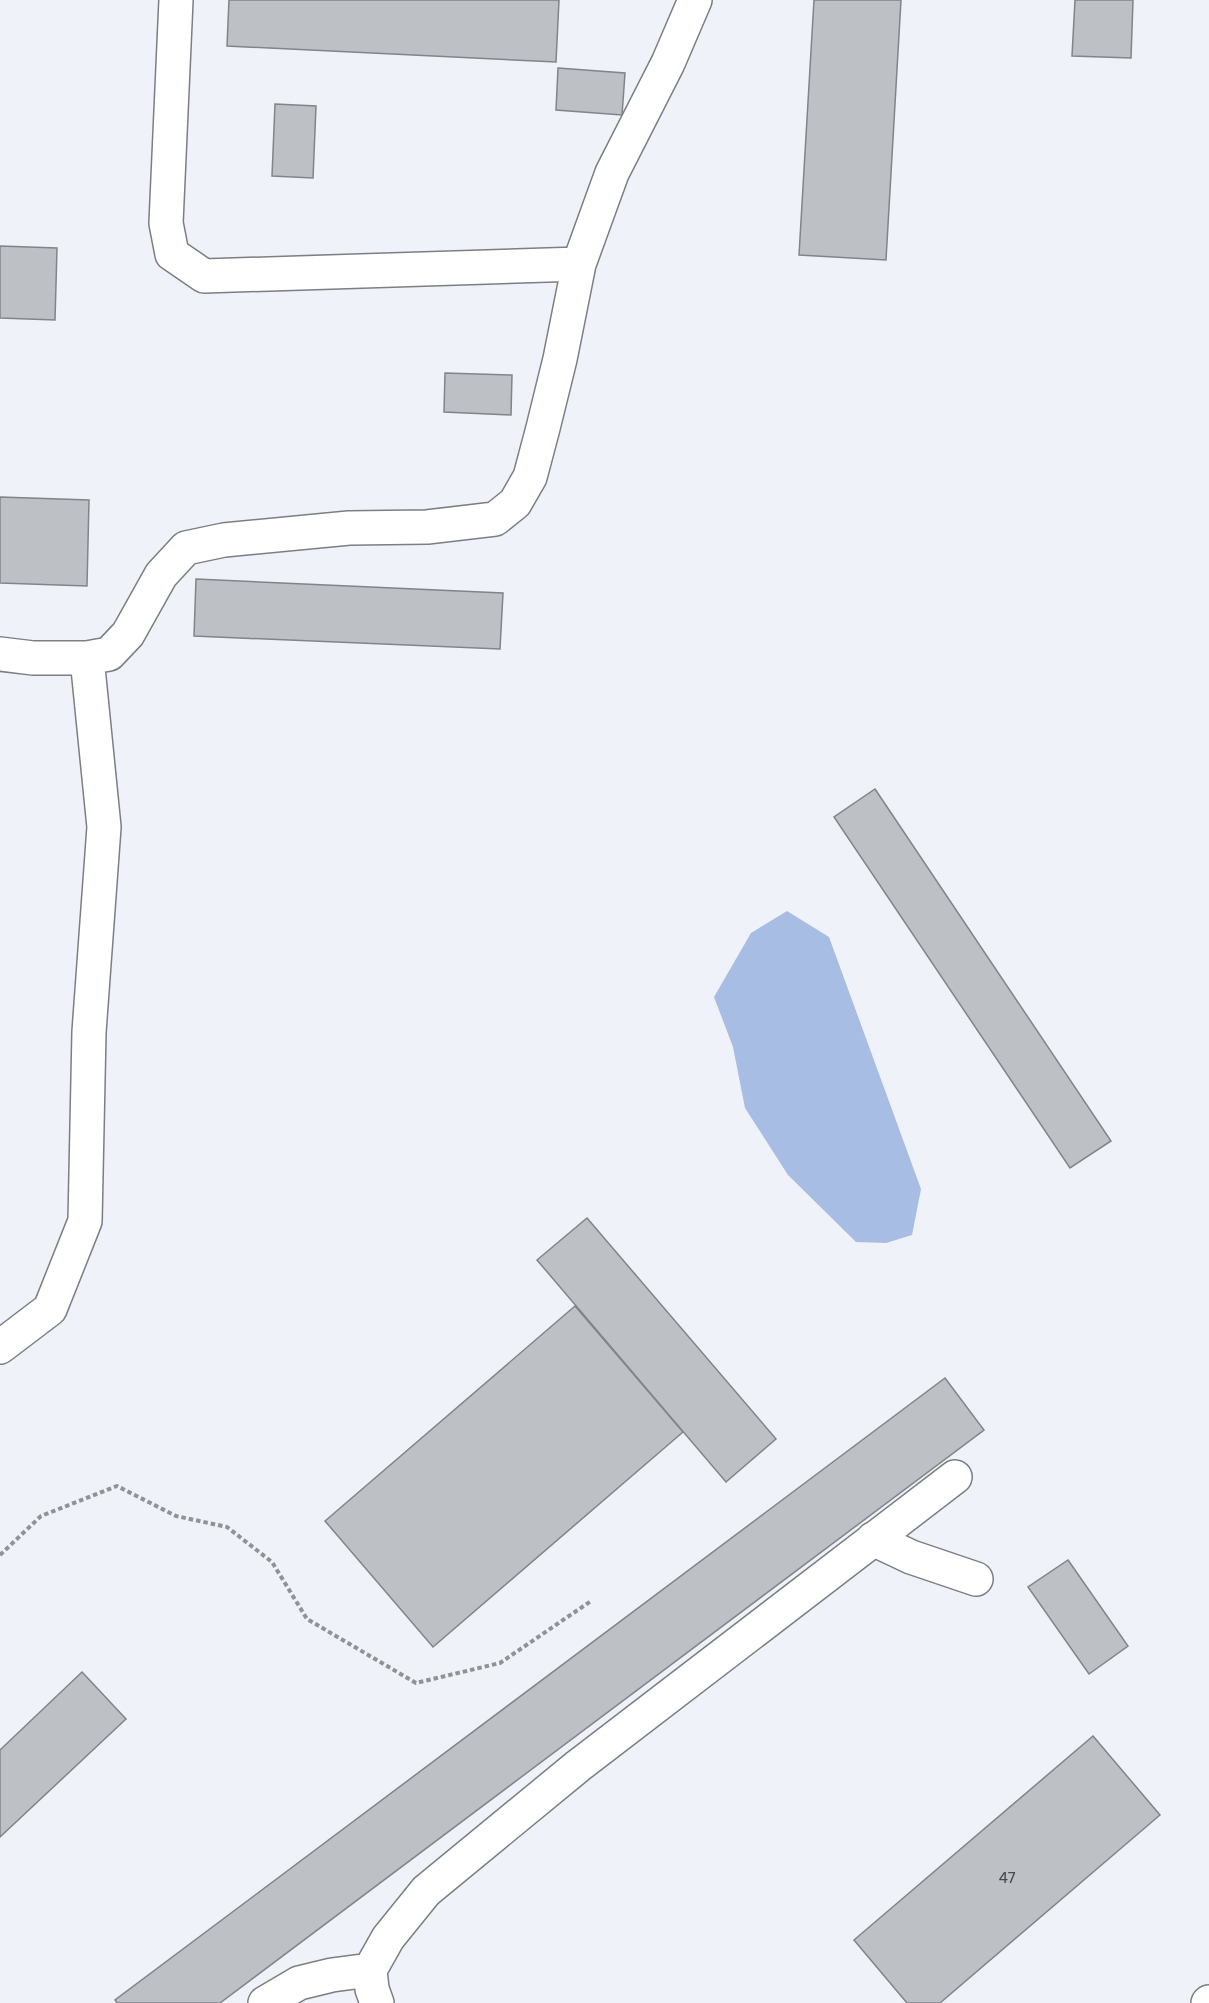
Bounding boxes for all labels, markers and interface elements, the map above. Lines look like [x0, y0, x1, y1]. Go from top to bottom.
house number: 47 [999, 1869, 1016, 1887]

